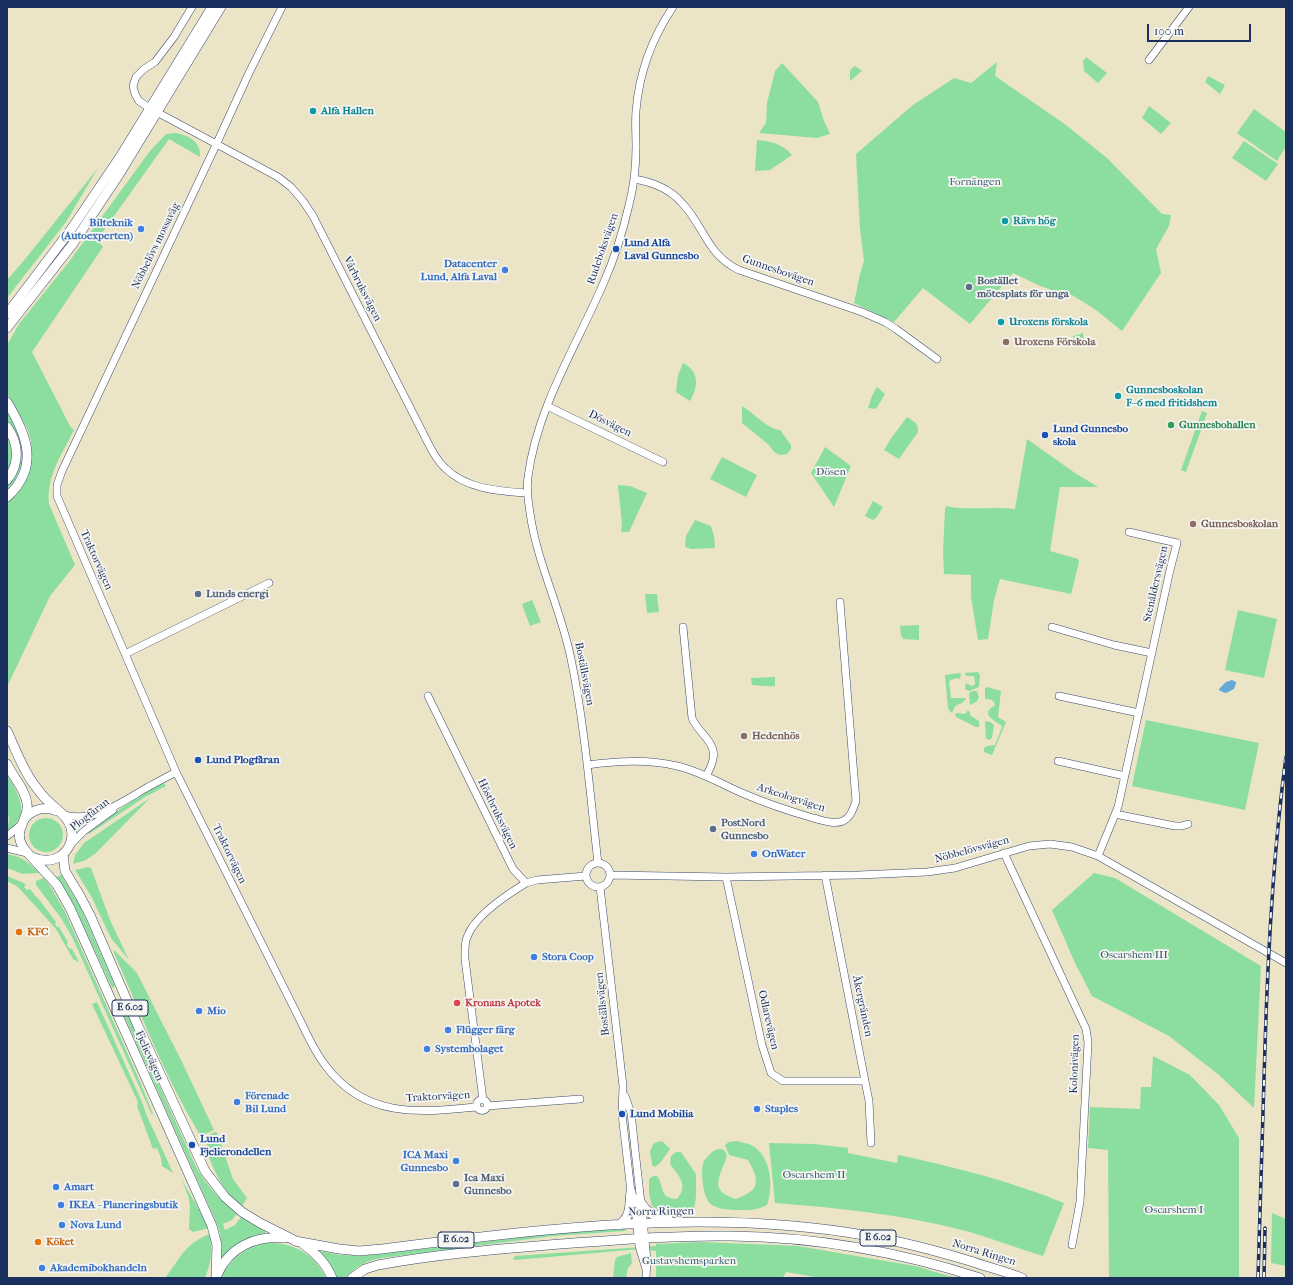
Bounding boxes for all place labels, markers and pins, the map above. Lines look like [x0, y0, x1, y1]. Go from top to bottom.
place label: Alfa Hallen [321, 104, 374, 118]
marker: Alfa Hallen [308, 106, 318, 116]
place label: Rävs hög [1013, 214, 1056, 228]
place label: Bilteknik (Autoexperten) [61, 216, 133, 242]
marker: Rävs hög [1000, 216, 1010, 226]
marker: Bilteknik (Autoexperten) [136, 224, 146, 234]
place label: Lund Alfa Laval Gunnesbo [624, 236, 699, 262]
marker: Lund Alfa Laval Gunnesbo [611, 244, 621, 254]
place label: Datacenter Lund, Alfa Laval [421, 257, 497, 283]
marker: Datacenter Lund, Alfa Laval [500, 265, 510, 275]
place label: Bostället mötesplats för unga [977, 274, 1069, 300]
marker: Bostället mötesplats för unga [964, 282, 974, 292]
place label: Uroxens förskola [1009, 315, 1088, 329]
marker: Uroxens förskola [996, 317, 1006, 327]
place label: Uroxens Förskola [1014, 335, 1095, 349]
marker: Uroxens Förskola [1001, 337, 1011, 347]
place label: Gunnesboskolan F–6 med fritidshem [1126, 383, 1217, 409]
marker: Gunnesboskolan F–6 med fritidshem [1113, 391, 1123, 401]
place label: Gunnesbohallen [1179, 418, 1256, 432]
marker: Gunnesbohallen [1166, 420, 1176, 430]
place label: Lund Gunnesbo skola [1053, 422, 1128, 448]
marker: Lund Gunnesbo skola [1040, 430, 1050, 440]
place label: Gunnesboskolan [1201, 517, 1278, 531]
marker: Gunnesboskolan [1188, 519, 1198, 529]
place label: Lunds energi [206, 587, 269, 601]
marker: Lunds energi [193, 589, 203, 599]
place label: Hedenhös [752, 729, 800, 743]
marker: Hedenhös [739, 731, 749, 741]
place label: Lund Plogfåran [206, 753, 280, 767]
marker: Lund Plogfåran [193, 755, 203, 765]
place label: PostNord Gunnesbo [721, 816, 769, 842]
marker: PostNord Gunnesbo [708, 824, 718, 834]
place label: OnWater [762, 847, 805, 861]
marker: OnWater [749, 849, 759, 859]
place label: KFC [27, 925, 48, 939]
marker: KFC [14, 927, 24, 937]
place label: Stora Coop [542, 950, 594, 964]
marker: Stora Coop [529, 952, 539, 962]
place label: Kronans Apotek [465, 996, 541, 1010]
marker: Kronans Apotek [452, 998, 462, 1008]
place label: Mio [207, 1004, 226, 1018]
marker: Mio [194, 1006, 204, 1016]
place label: Flügger färg [456, 1023, 515, 1037]
marker: Flügger färg [443, 1025, 453, 1035]
place label: Systembolaget [435, 1042, 503, 1056]
marker: Systembolaget [422, 1044, 432, 1054]
place label: Förenade Bil Lund [245, 1089, 289, 1115]
marker: Förenade Bil Lund [232, 1097, 242, 1107]
place label: Staples [765, 1102, 798, 1116]
marker: Staples [752, 1104, 762, 1114]
place label: Lund Mobilia [630, 1107, 693, 1121]
marker: Lund Mobilia [617, 1109, 627, 1119]
place label: Lund Fjelierondellen [200, 1132, 271, 1158]
marker: Lund Fjelierondellen [187, 1140, 197, 1150]
place label: ICA Maxi Gunnesbo [400, 1148, 448, 1174]
marker: ICA Maxi Gunnesbo [451, 1156, 461, 1166]
place label: Ica Maxi Gunnesbo [464, 1171, 512, 1197]
marker: Ica Maxi Gunnesbo [451, 1179, 461, 1189]
place label: Amart [64, 1180, 94, 1194]
marker: Amart [51, 1182, 61, 1192]
place label: IKEA - Planeringsbutik [69, 1198, 178, 1212]
marker: IKEA - Planeringsbutik [56, 1200, 66, 1210]
place label: Nova Lund [70, 1218, 122, 1232]
marker: Nova Lund [57, 1220, 67, 1230]
place label: Köket [46, 1235, 74, 1249]
marker: Köket [33, 1237, 43, 1247]
place label: Akademibokhandeln [50, 1261, 147, 1275]
marker: Akademibokhandeln [37, 1263, 47, 1273]

